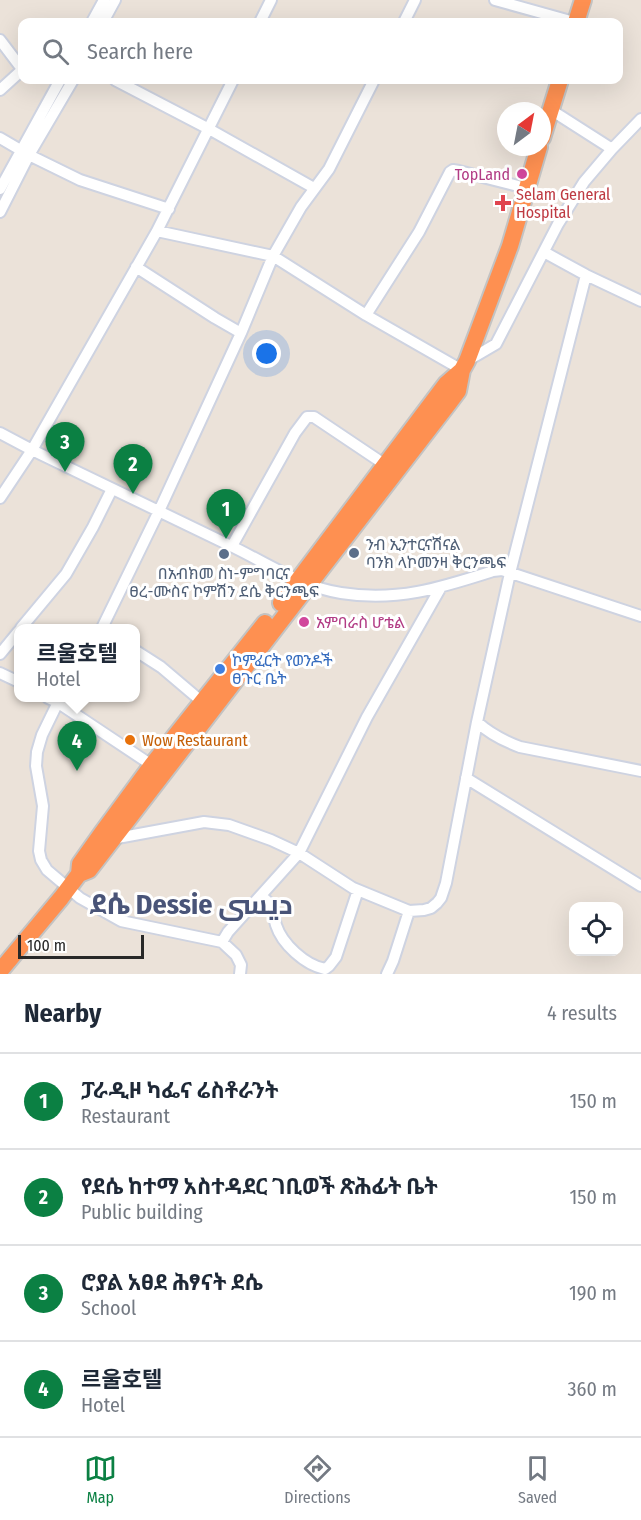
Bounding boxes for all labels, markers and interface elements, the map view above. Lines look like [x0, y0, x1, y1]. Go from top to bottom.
search box [18, 18, 623, 84]
icon: search [39, 35, 72, 68]
text: Search here [87, 38, 193, 65]
north arrow [497, 102, 551, 156]
place label: TopLand [455, 165, 510, 184]
marker: TopLand [515, 167, 529, 181]
place label: Selam General Hospital [516, 185, 610, 222]
marker: Selam General Hospital [494, 194, 512, 212]
your location [252, 339, 281, 368]
pin: 3 [46, 422, 84, 472]
pin: 2 [114, 444, 152, 494]
pin: 1 [206, 490, 246, 539]
place label: ንብ ኢንተርናሽናል ባንክ ላኮመንዛ ቅርንጫፍ [366, 535, 506, 572]
marker: ንብ ኢንተርናሽናል ባንክ ላኮመንዛ ቅርንጫፍ [347, 546, 361, 560]
marker: በአብክመ ስነ-ምግባርና ፀረ-ሙስና ኮምሽን ደሴ ቅርንጫፍ [217, 547, 231, 561]
place label: በአብክመ ስነ-ምግባርና ፀረ-ሙስና ኮምሽን ደሴ ቅርንጫፍ [129, 564, 319, 601]
place label: አምባራስ ሆቴል [316, 613, 405, 632]
marker: አምባራስ ሆቴል [297, 615, 311, 629]
popup [14, 624, 140, 702]
text: 르울호텔 [37, 640, 117, 667]
place label: ኮምፈርት የወንዶች ፀጉር ቤት [232, 651, 333, 688]
marker: ኮምፈርት የወንዶች ፀጉር ቤት [213, 662, 227, 676]
text: Hotel [37, 667, 81, 691]
pin: 4 [58, 722, 97, 771]
place label: Wow Restaurant [142, 731, 248, 750]
marker: Wow Restaurant [123, 733, 137, 747]
district label: ደሴ Dessie ديسى [89, 888, 293, 921]
map controls [569, 902, 623, 956]
button: locate [569, 902, 623, 956]
scale bar [18, 932, 144, 960]
text: 100 m [27, 936, 66, 955]
text: Nearby [24, 998, 101, 1029]
text: 4 results [547, 1001, 617, 1025]
text: ፓራዲዞ ካፌና ሬስቶራንት [81, 1077, 278, 1104]
text: 1 [39, 1089, 48, 1113]
text: 150 m [570, 1089, 617, 1113]
text: Restaurant [81, 1104, 170, 1128]
text: የደሴ ከተማ አስተዳደር ገቢወች ጽሕፊት ቤት [81, 1173, 438, 1200]
text: 2 [39, 1185, 48, 1209]
text: 150 m [570, 1185, 617, 1209]
text: Public building [81, 1200, 203, 1224]
text: ሮያል አፀደ ሕፃናት ደሴ [81, 1269, 263, 1296]
text: 3 [39, 1281, 48, 1305]
text: 190 m [569, 1281, 617, 1305]
text: School [81, 1296, 136, 1320]
text: 르울호텔 [81, 1366, 162, 1393]
text: 4 [38, 1377, 49, 1401]
text: 360 m [568, 1377, 617, 1401]
text: Hotel [81, 1393, 125, 1417]
tab: Map [84, 1452, 117, 1507]
tab: Directions [284, 1452, 351, 1507]
tab: Saved [518, 1452, 557, 1507]

